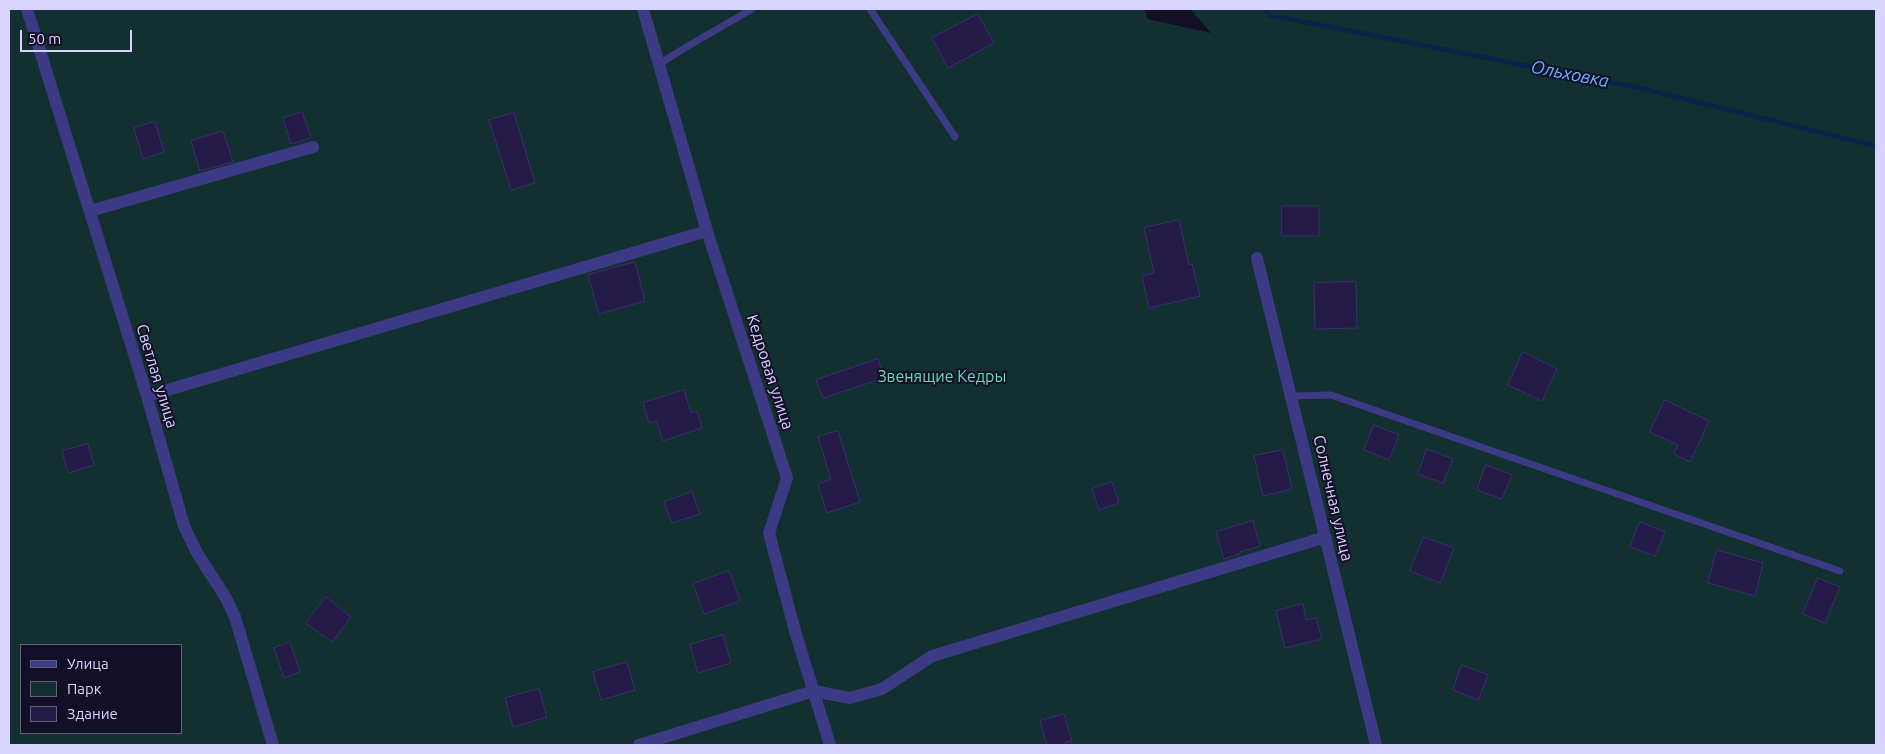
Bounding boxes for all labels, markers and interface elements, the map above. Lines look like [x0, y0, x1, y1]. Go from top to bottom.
scale bar [22, 20, 135, 52]
text: 50 m [28, 30, 61, 47]
water label: Ольховка [1529, 56, 1611, 92]
street label: Кедровая улица [742, 312, 798, 432]
street label: Светлая улица [132, 322, 182, 430]
park label: Звенящие Кедры [878, 367, 1006, 387]
street label: Солнечная улица [1309, 433, 1357, 563]
legend [20, 644, 182, 734]
text: Улица [67, 655, 109, 672]
text: Парк [67, 680, 102, 697]
text: Здание [67, 705, 118, 722]

